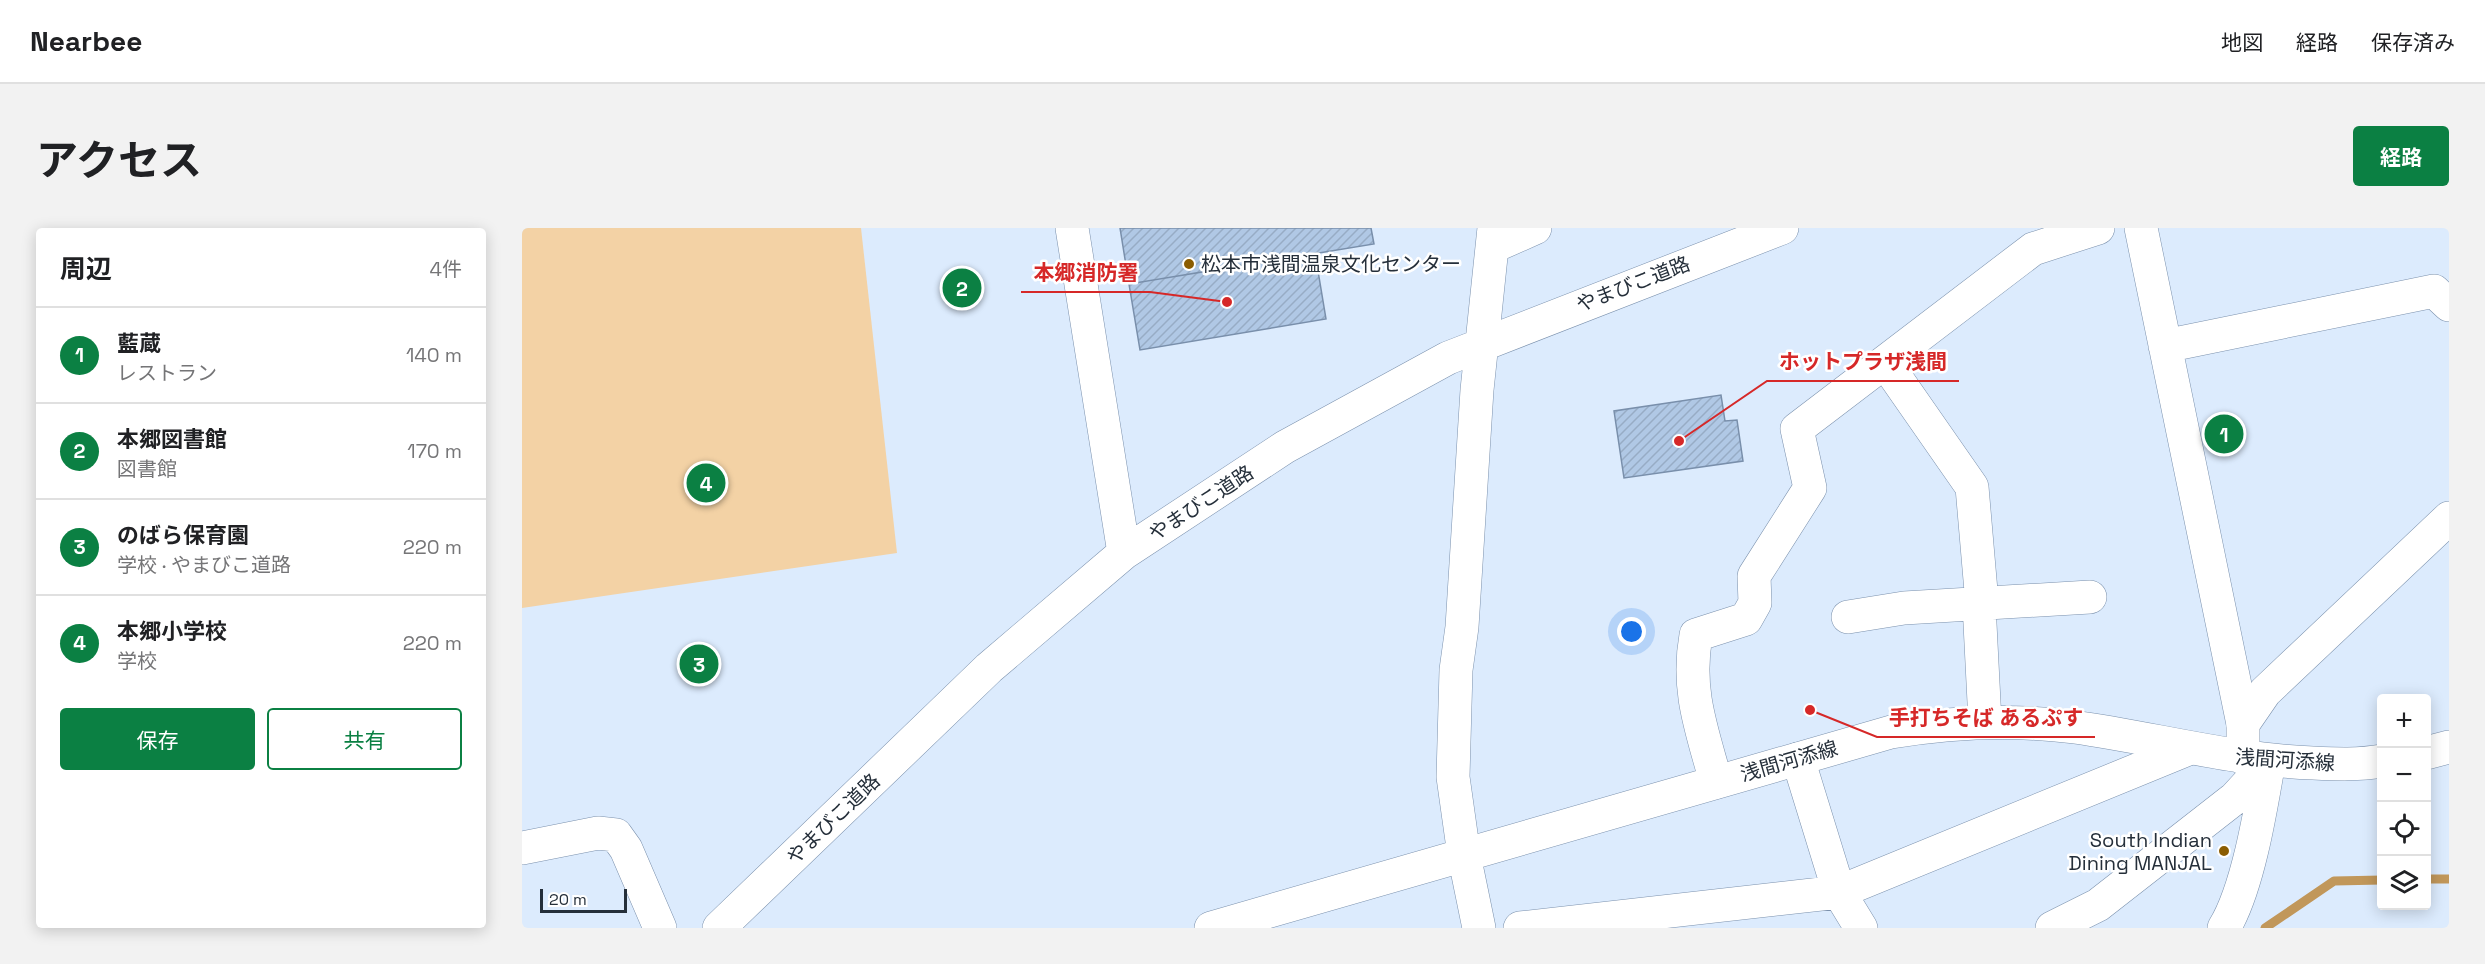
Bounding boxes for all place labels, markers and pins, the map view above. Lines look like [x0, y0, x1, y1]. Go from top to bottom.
place label: 松本市浅間温泉文化センター [1201, 251, 1461, 277]
callout: 本郷消防署 [1021, 253, 1150, 292]
marker: 松本市浅間温泉文化センター [1182, 257, 1196, 271]
pin: 2 [942, 266, 982, 310]
callout: ホットプラザ浅間 [1767, 342, 1959, 381]
pin: 1 [2204, 412, 2244, 456]
pin: 4 [686, 460, 726, 506]
pin: 3 [680, 642, 718, 686]
callout: 手打ちそば あるぷす [1877, 698, 2095, 737]
place label: South Indian Dining MANJAL [2068, 827, 2212, 876]
marker: South Indian Dining MANJAL [2217, 844, 2231, 858]

